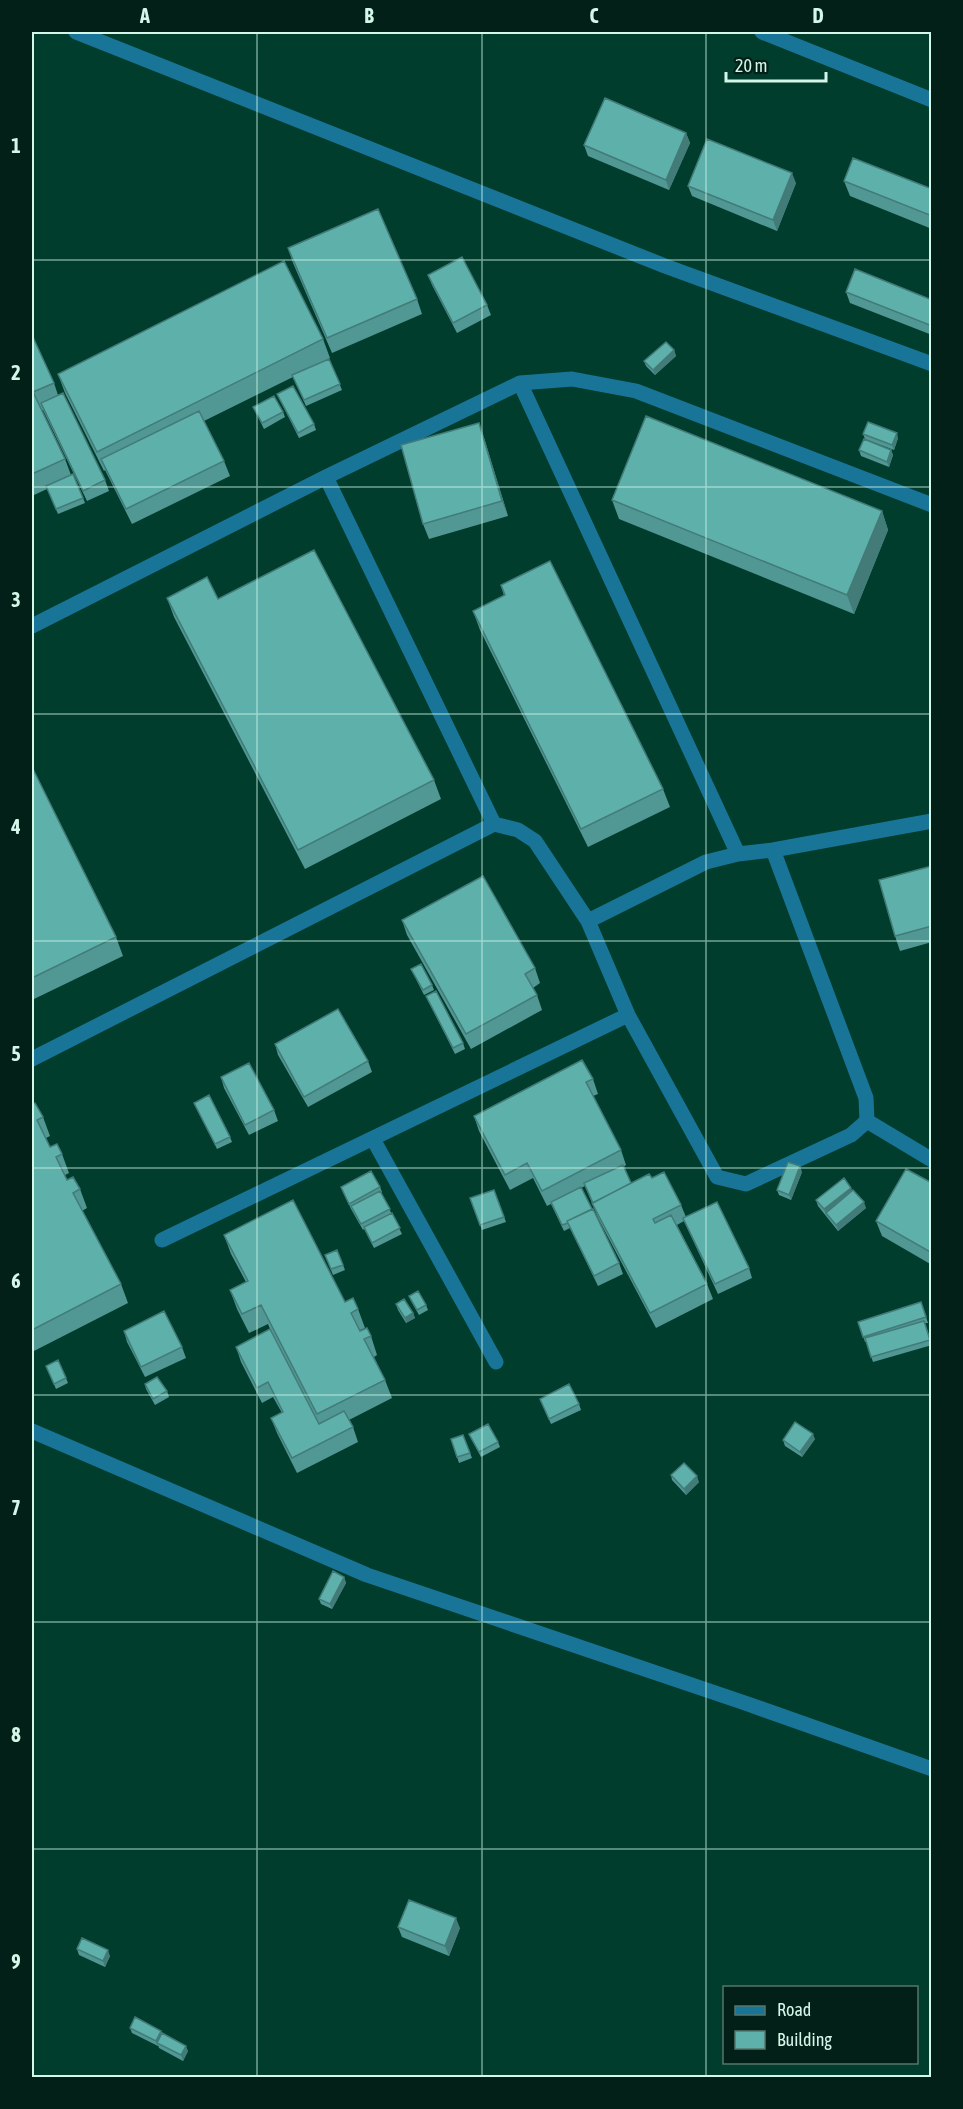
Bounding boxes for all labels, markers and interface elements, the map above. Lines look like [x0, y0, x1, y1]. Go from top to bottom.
text: A [139, 4, 150, 27]
text: B [364, 4, 374, 27]
text: C [590, 4, 599, 27]
text: D [812, 4, 824, 27]
scale bar [726, 45, 826, 83]
text: 20 m [735, 55, 767, 76]
text: 1 [11, 134, 21, 157]
text: 2 [11, 361, 21, 384]
text: 3 [11, 588, 21, 611]
text: 4 [10, 815, 21, 838]
text: 5 [11, 1042, 21, 1065]
text: 6 [11, 1269, 21, 1292]
text: 7 [11, 1496, 21, 1519]
text: 8 [11, 1723, 21, 1746]
text: 9 [11, 1950, 21, 1973]
legend [723, 1986, 918, 2064]
text: Road [777, 1999, 811, 2020]
text: Building [777, 2029, 832, 2050]

